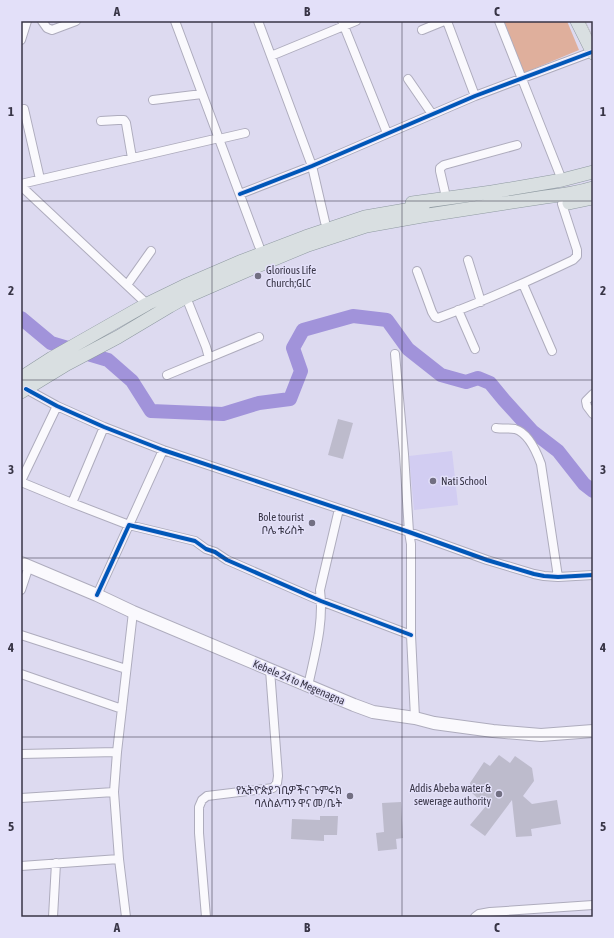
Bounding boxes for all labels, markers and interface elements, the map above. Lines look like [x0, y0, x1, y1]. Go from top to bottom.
text: A [113, 4, 121, 19]
text: B [304, 4, 311, 19]
text: C [494, 4, 500, 19]
text: 1 [8, 104, 14, 119]
text: 1 [600, 104, 606, 119]
place label: Glorious Life Church;GLC [266, 264, 316, 289]
marker: Glorious Life Church;GLC [253, 271, 263, 281]
text: 2 [8, 283, 14, 298]
text: 2 [600, 283, 606, 298]
text: 3 [8, 462, 14, 477]
text: 3 [600, 462, 606, 477]
place label: Nati School [441, 475, 487, 487]
marker: Nati School [428, 476, 438, 486]
place label: Bole tourist ቦሌ ቱሪስት [258, 511, 304, 536]
marker: Bole tourist ቦሌ ቱሪስት [307, 518, 317, 528]
text: 4 [7, 640, 14, 655]
text: 4 [599, 640, 606, 655]
street label: Kebele 24 to Megenagna [251, 657, 347, 707]
place label: Addis Abeba water & sewerage authority [410, 782, 491, 807]
place label: የኢትዮጵያ ገቢዎችና ጉምሩክ ባለስልጣን ዋና መ/ቤት [236, 784, 342, 809]
marker: Addis Abeba water & sewerage authority [494, 789, 504, 799]
marker: የኢትዮጵያ ገቢዎችና ጉምሩክ ባለስልጣን ዋና መ/ቤት [345, 791, 355, 801]
text: 5 [8, 819, 14, 834]
text: 5 [600, 819, 606, 834]
text: A [113, 920, 121, 935]
text: B [304, 920, 311, 935]
text: C [494, 920, 500, 935]

